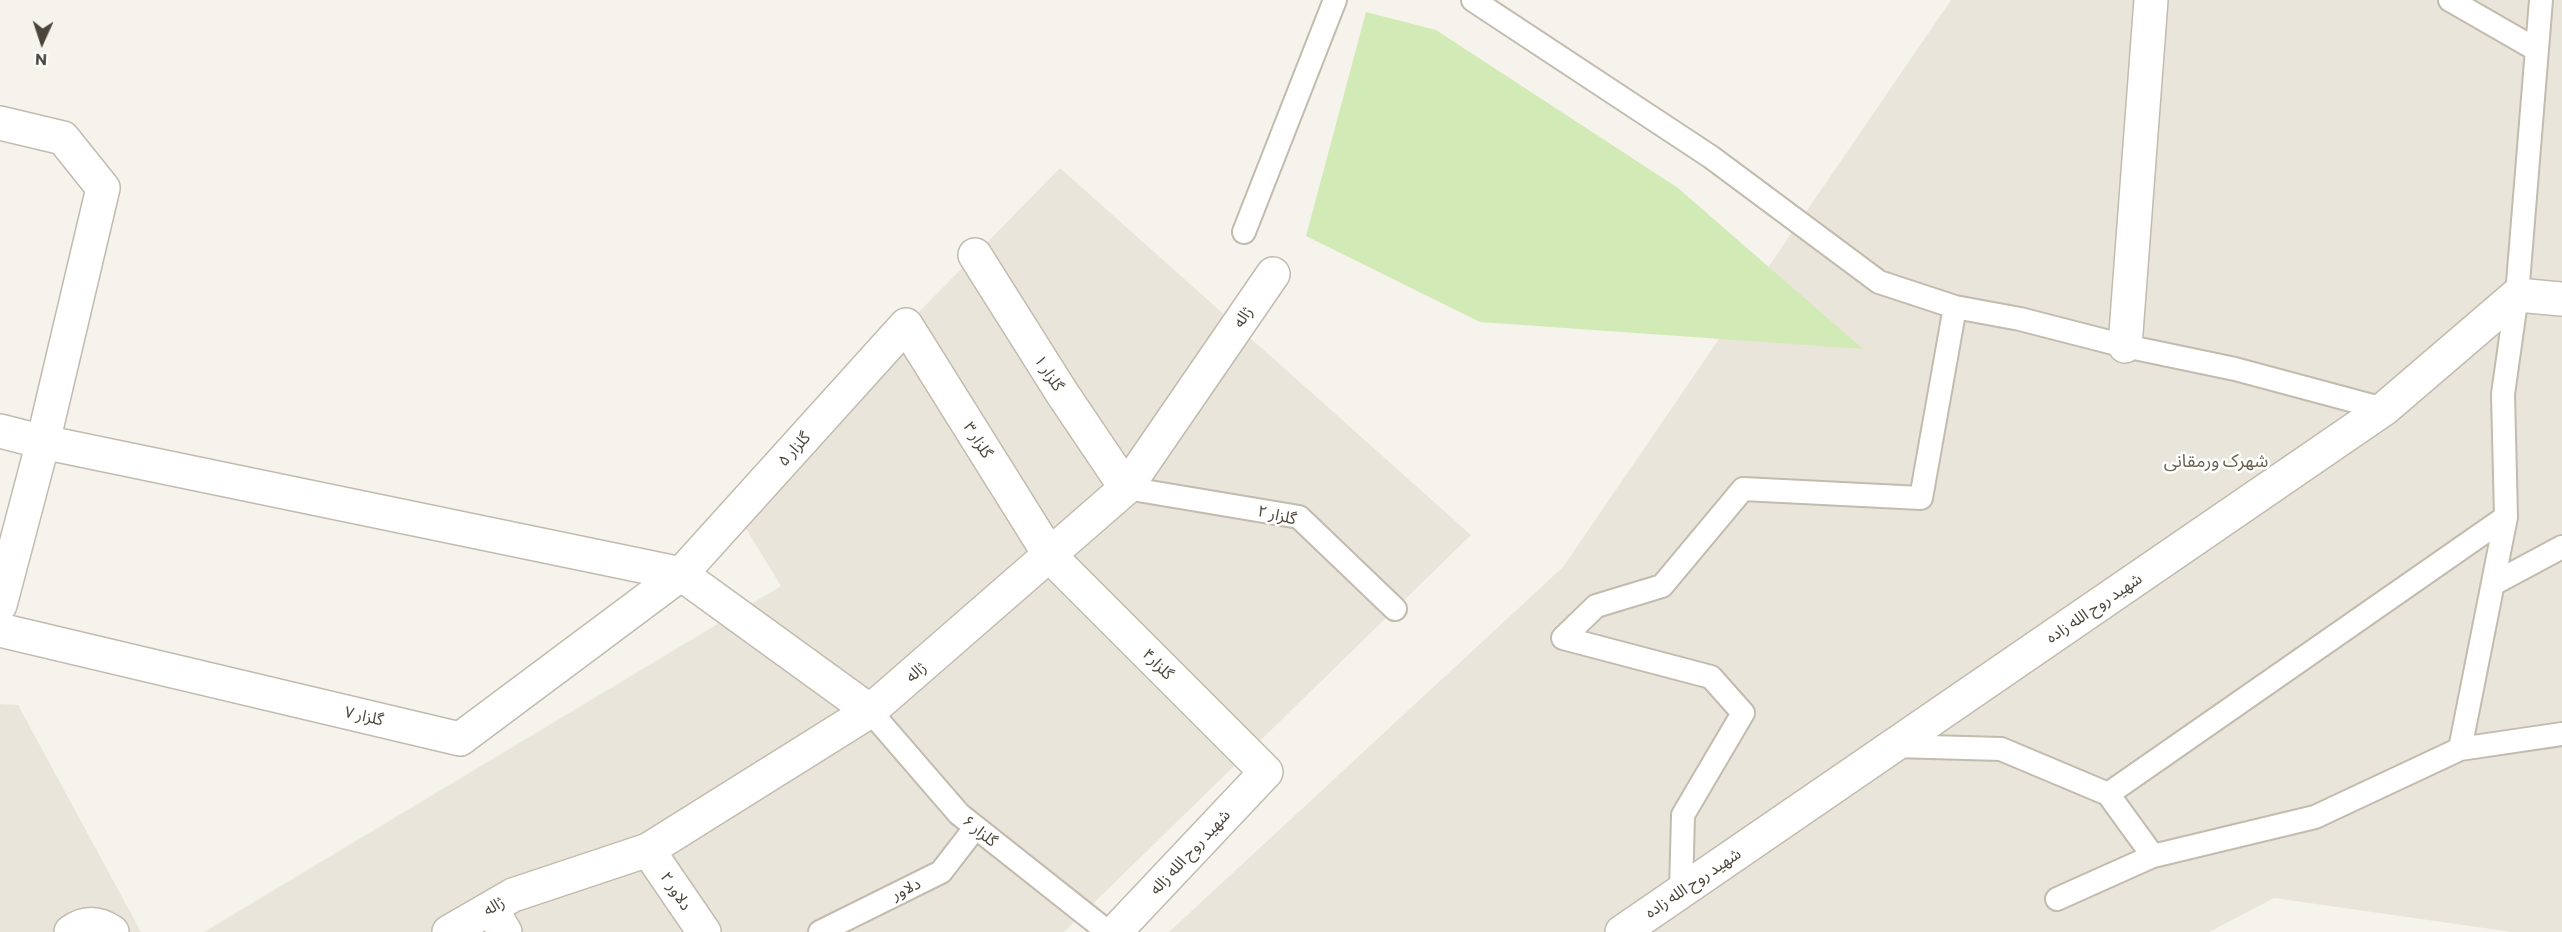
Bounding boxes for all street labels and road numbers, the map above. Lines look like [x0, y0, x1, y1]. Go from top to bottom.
street label: ژاله [1229, 303, 1257, 331]
street label: گلزار ۱ [1030, 351, 1068, 395]
street label: گلزار ۳ [959, 418, 997, 462]
street label: گلزار ۵ [774, 428, 814, 470]
street label: گلزار ۲ [1256, 501, 1298, 529]
street label: شهید روح الله زاده [2042, 569, 2146, 647]
street label: گلزار۴ [1138, 644, 1178, 684]
street label: ژاله [902, 658, 930, 686]
street label: گلزار ۷ [343, 702, 385, 730]
street label: شهید روح الله زاله [1146, 805, 1234, 899]
street label: گلزار ۶ [959, 811, 1001, 851]
street label: شهید روح الله زاده [1641, 844, 1745, 922]
street label: دلاور ۲ [656, 868, 696, 914]
street label: دلاور [888, 874, 924, 904]
street label: ژاله [480, 892, 508, 920]

